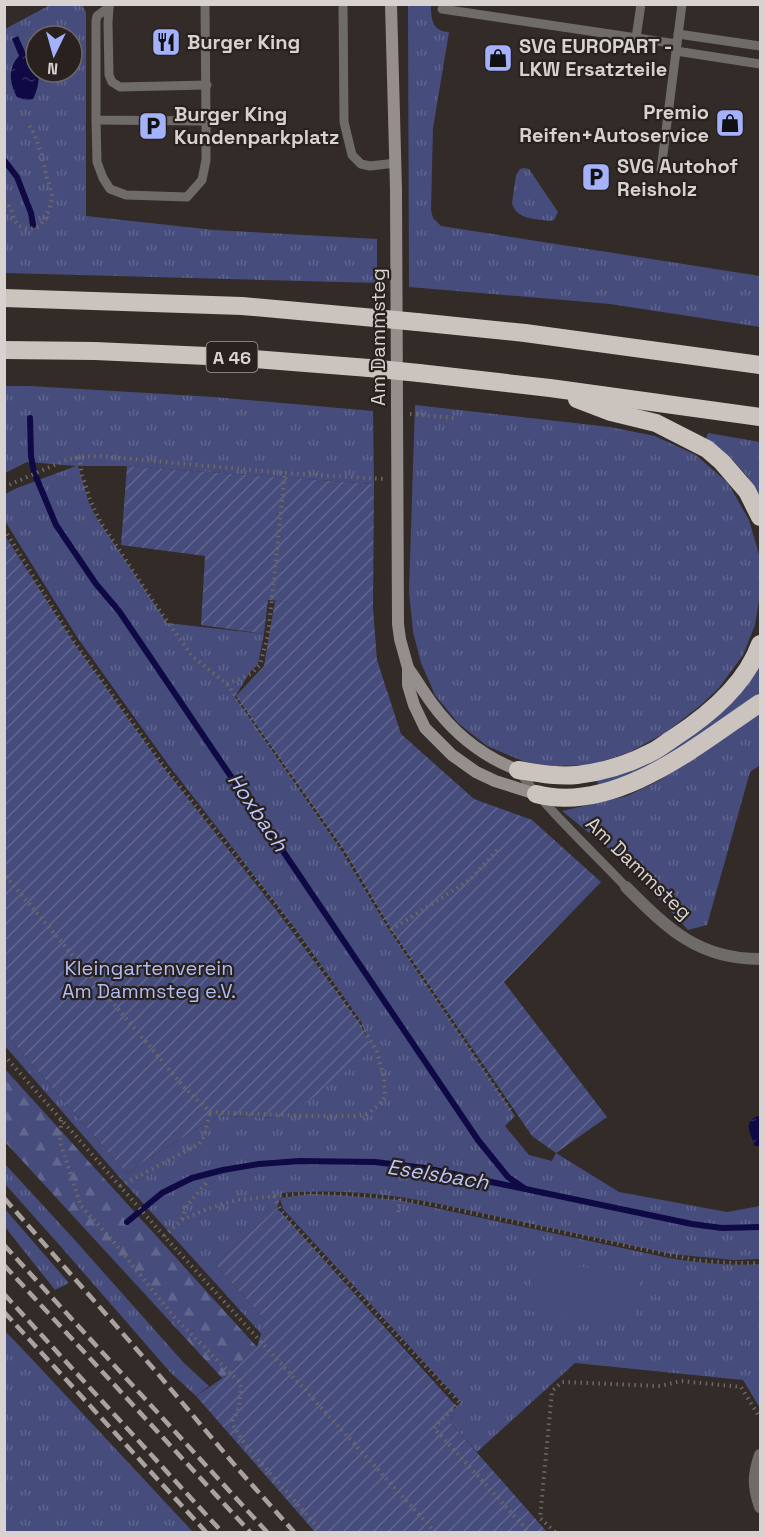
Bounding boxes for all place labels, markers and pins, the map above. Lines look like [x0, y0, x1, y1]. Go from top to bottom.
restaurant icon: Burger King [150, 26, 182, 58]
place label: Burger King [187, 29, 300, 55]
place label: SVG EUROPART - LKW Ersatzteile [519, 33, 672, 82]
shop icon: SVG EUROPART - LKW Ersatzteile [482, 42, 514, 74]
place label: Premio Reifen+Autoservice [519, 99, 709, 148]
place label: Burger King Kundenparkplatz [174, 101, 339, 150]
shop icon: Premio Reifen+Autoservice [714, 107, 746, 139]
parking icon: Burger King Kundenparkplatz [137, 110, 169, 142]
place label: SVG Autohof Reisholz [617, 153, 738, 202]
parking icon: SVG Autohof Reisholz [580, 161, 612, 193]

